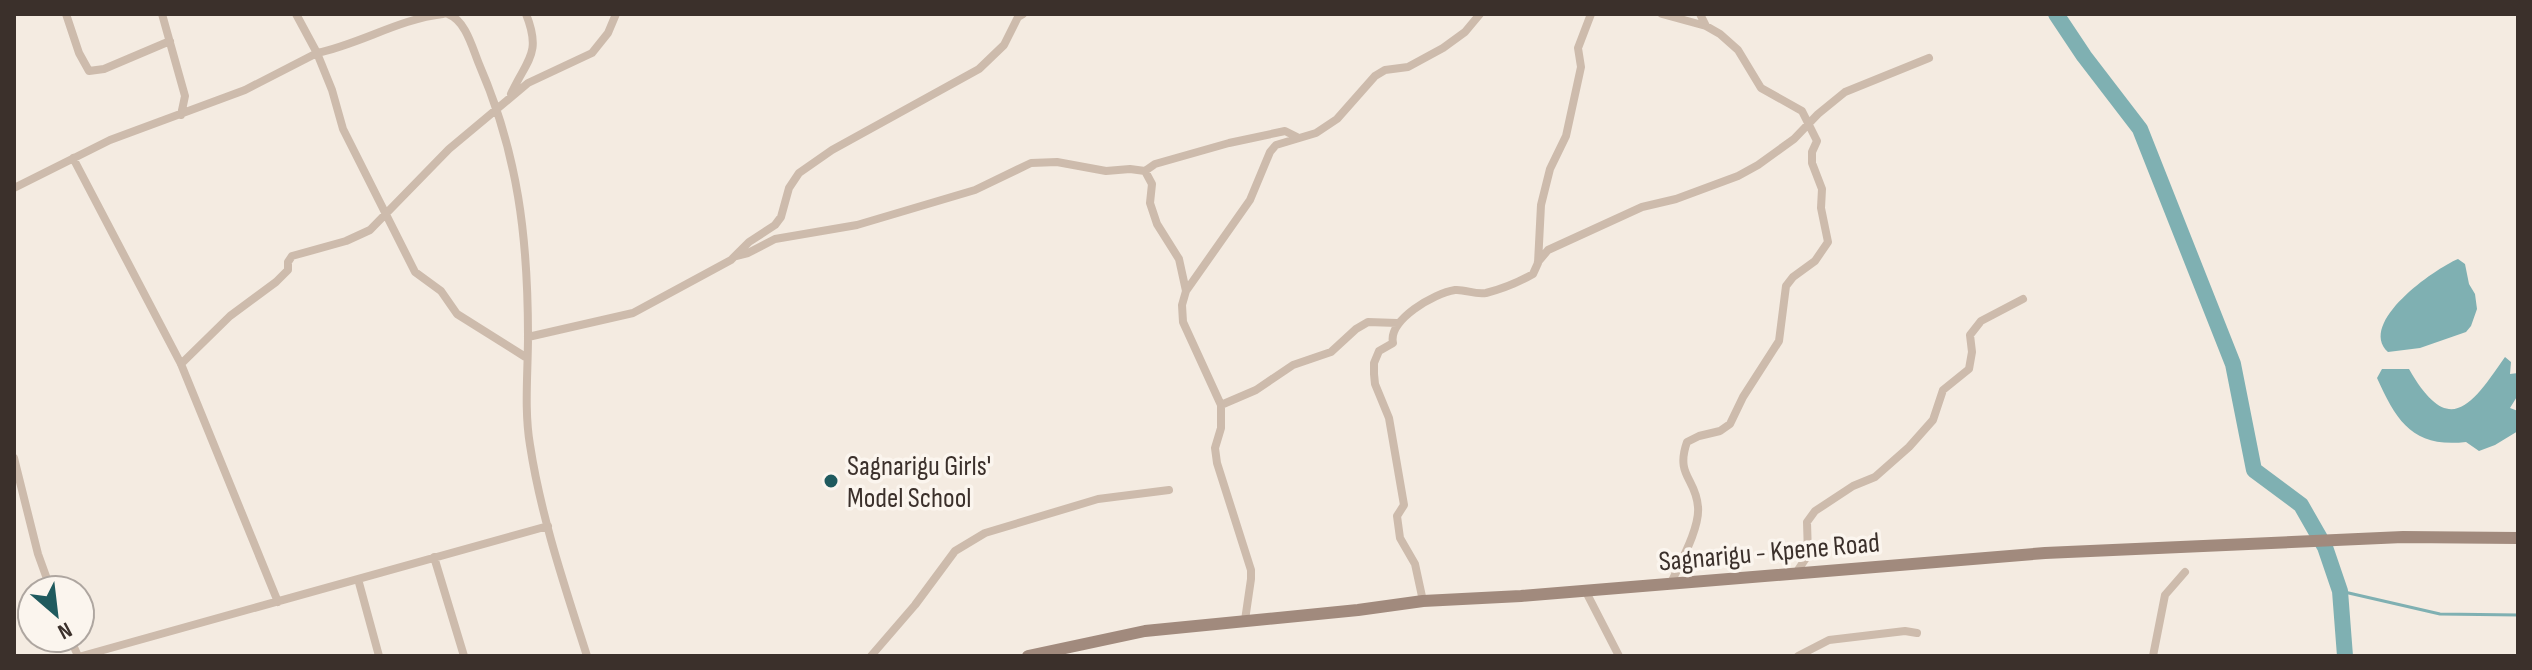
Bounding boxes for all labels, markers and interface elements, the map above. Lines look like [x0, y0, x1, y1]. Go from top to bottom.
place label: Sagnarigu Girls' Model School [847, 450, 991, 515]
marker: Sagnarigu Girls' Model School [822, 472, 840, 490]
street label: Sagnarigu - Kpene Road [1657, 526, 1881, 579]
north arrow [16, 574, 96, 654]
text: N [53, 616, 76, 645]

